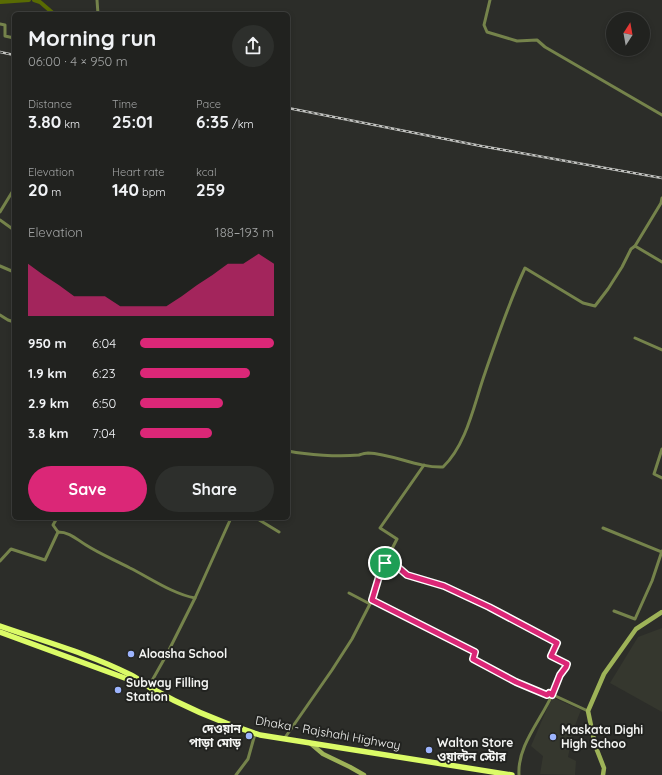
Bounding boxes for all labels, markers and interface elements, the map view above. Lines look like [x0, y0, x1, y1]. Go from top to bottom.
north arrow [606, 12, 650, 56]
map controls [606, 12, 650, 56]
text: Morning run [28, 24, 156, 52]
button: share [232, 25, 274, 67]
text: 06:00 · 4 × 950 m [28, 53, 128, 69]
text: Distance [28, 97, 72, 111]
text: Time [112, 97, 137, 111]
text: Pace [196, 97, 221, 111]
text: 3.80 [28, 111, 61, 132]
text: 25:01 [112, 111, 153, 132]
text: 6:35 [196, 111, 229, 132]
text: km [61, 117, 80, 131]
text: /km [229, 117, 254, 131]
text: Elevation [28, 165, 74, 179]
text: Heart rate [112, 165, 164, 179]
text: kcal [196, 165, 217, 179]
text: 20 [28, 179, 48, 200]
text: 140 [112, 179, 139, 200]
text: 259 [196, 179, 225, 200]
text: m [48, 185, 61, 199]
text: bpm [139, 185, 165, 199]
text: Elevation [28, 224, 83, 240]
text: 188–193 m [215, 224, 274, 240]
text: 950 m [28, 335, 66, 351]
text: 6:04 [92, 335, 116, 351]
text: 1.9 km [28, 365, 67, 381]
text: 6:23 [92, 365, 115, 381]
text: 2.9 km [28, 395, 69, 411]
text: 6:50 [92, 395, 116, 411]
text: 3.8 km [28, 425, 68, 441]
text: 7:04 [92, 425, 116, 441]
button: Save [28, 466, 147, 512]
button: Share [155, 466, 274, 512]
pin [368, 546, 402, 580]
icon: arrive [374, 552, 396, 574]
place label: Aloasha School [139, 646, 227, 661]
marker: Aloasha School [126, 649, 136, 659]
place label: Subway Filling Station [126, 675, 209, 704]
marker: Subway Filling Station [113, 685, 123, 695]
street label: Dhaka - Rajshahi Highway [254, 712, 402, 753]
place label: দেওয়ান পাড়া মোড় [189, 721, 242, 750]
place label: Maskata Dighi High Schoo [561, 722, 643, 751]
marker: দেওয়ান পাড়া মোড় [244, 731, 254, 741]
marker: Maskata Dighi High Schoo [548, 732, 558, 742]
place label: Walton Store ওয়াল্টন স্টোর [437, 735, 513, 764]
marker: Walton Store ওয়াল্টন স্টোর [424, 745, 434, 755]

